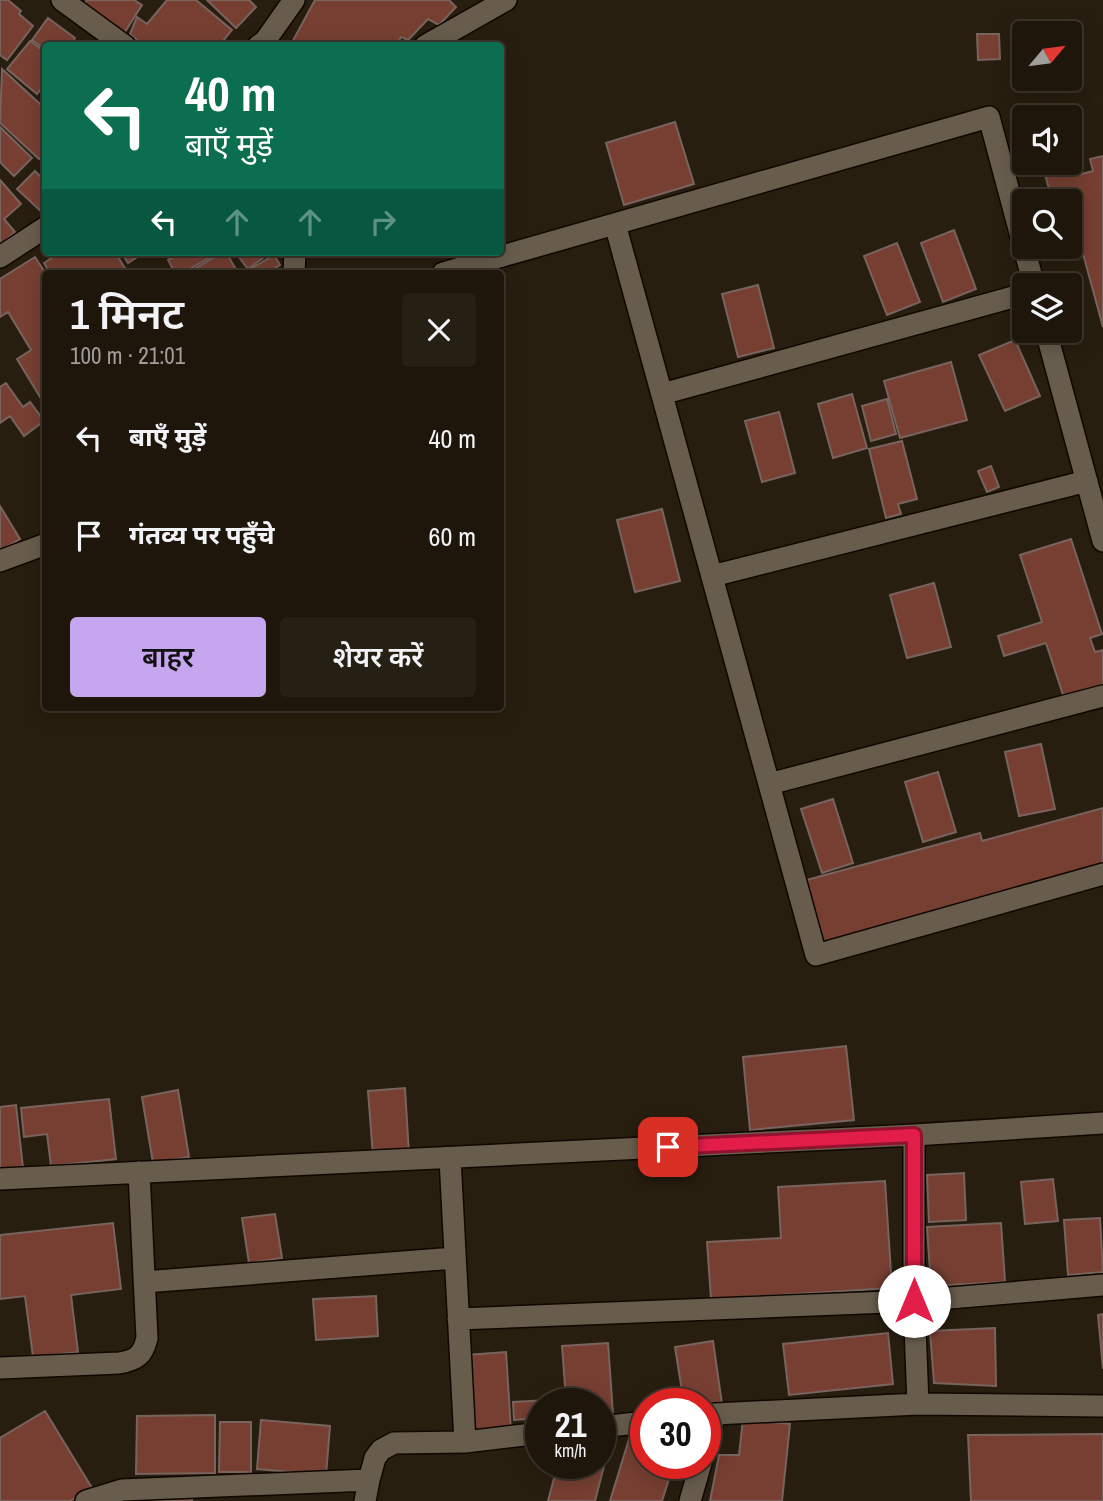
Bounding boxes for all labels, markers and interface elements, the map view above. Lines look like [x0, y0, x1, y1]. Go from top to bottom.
north arrow [1012, 21, 1082, 91]
map controls [1012, 21, 1082, 343]
text: 40 m [185, 60, 277, 126]
icon: left [70, 70, 161, 161]
button: sound [1012, 105, 1082, 175]
text: बाएँ मुड़ें [185, 123, 273, 166]
button: search [1012, 189, 1082, 259]
icon: left [145, 203, 183, 241]
icon: ahead [218, 203, 256, 241]
icon: ahead [291, 203, 329, 241]
icon: right [364, 203, 402, 241]
button: layers [1012, 273, 1082, 343]
text: 1 मिनट [70, 286, 184, 342]
button: close [402, 293, 476, 367]
text: 100 m · 21:01 [70, 340, 185, 371]
icon: left [70, 419, 108, 457]
text: बाएँ मुड़ें [129, 419, 206, 454]
text: 40 m [429, 421, 476, 456]
icon: arrive [70, 517, 108, 555]
text: गंतव्य पर पहुँचे [129, 517, 275, 552]
text: 60 m [429, 519, 476, 554]
button: बाहर [70, 617, 266, 697]
button: शेयर करें [280, 617, 476, 697]
pin [638, 1117, 698, 1177]
icon: arrive [649, 1128, 687, 1166]
position arrow [877, 1264, 951, 1338]
speed limit sign: 30 [630, 1388, 721, 1479]
text: 21 [555, 1401, 586, 1448]
text: km/h [555, 1438, 587, 1463]

